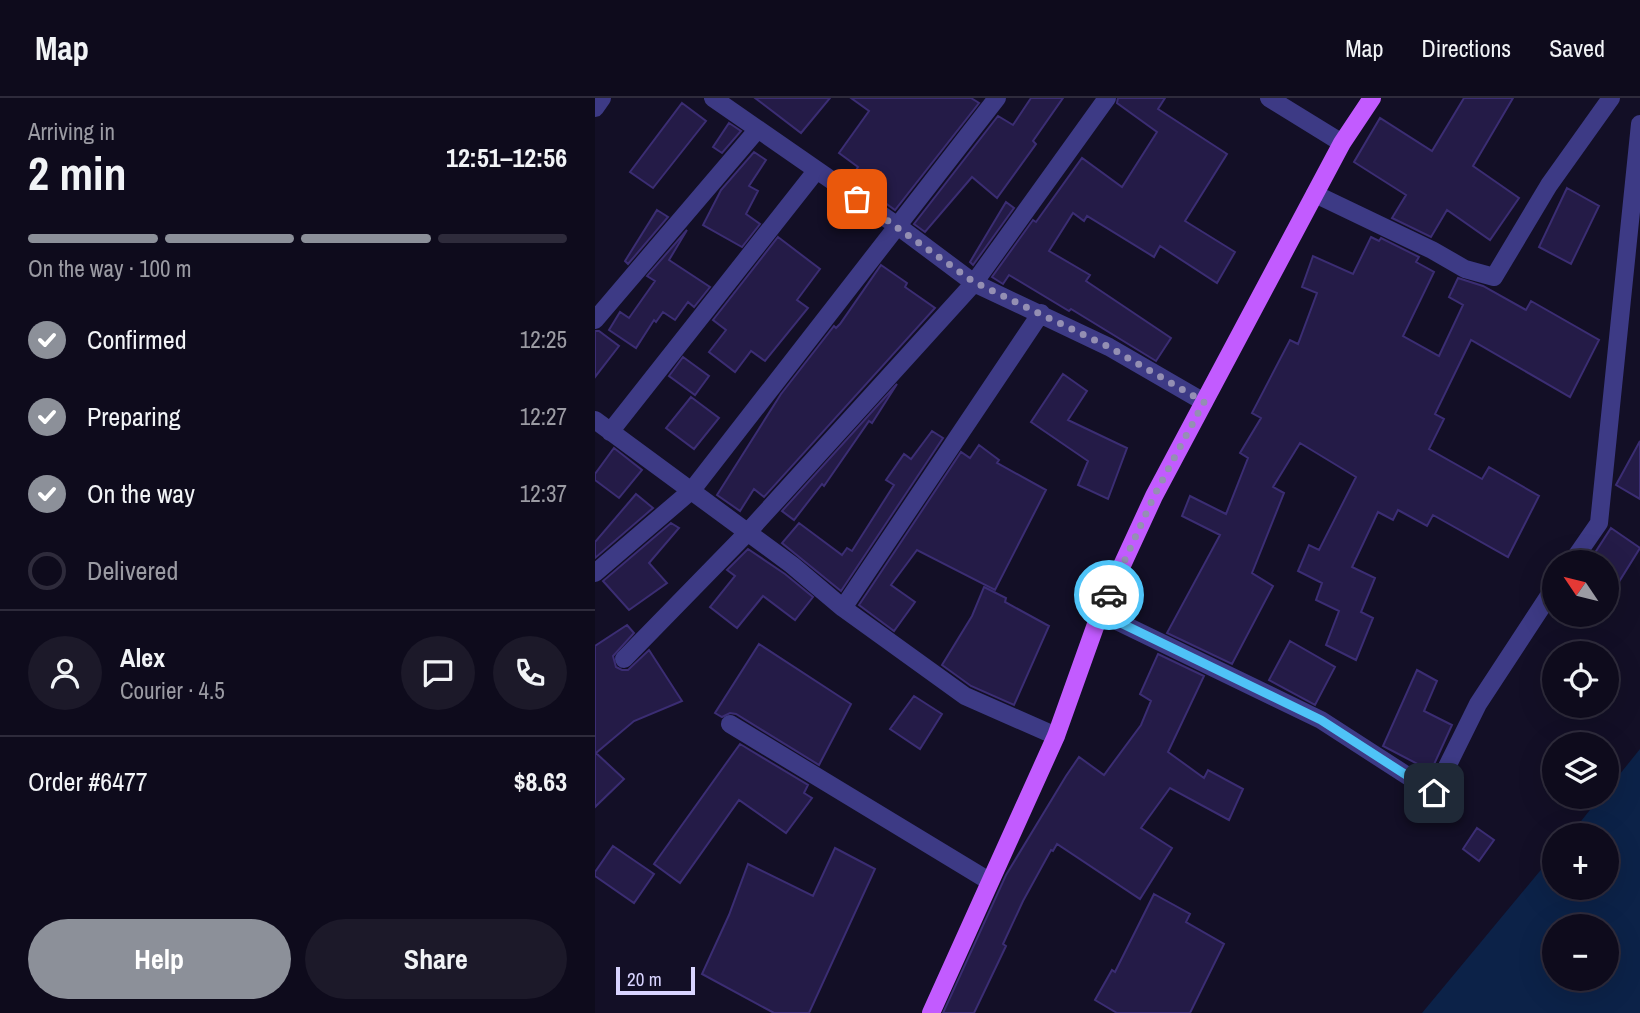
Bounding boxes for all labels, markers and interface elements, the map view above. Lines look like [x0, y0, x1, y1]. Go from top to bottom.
text: Map [35, 26, 89, 70]
text: Map [1345, 32, 1383, 64]
text: Directions [1421, 32, 1511, 64]
text: Saved [1549, 32, 1605, 64]
text: Arriving in [28, 116, 115, 147]
text: 12:51–12:56 [446, 140, 567, 175]
text: 2 min [28, 142, 127, 204]
pin [827, 169, 887, 229]
icon: bag [838, 180, 876, 218]
text: On the way · 100 m [28, 253, 192, 284]
icon: check [28, 321, 66, 359]
text: Confirmed [87, 322, 187, 357]
text: 12:25 [520, 324, 567, 355]
icon: check [28, 398, 66, 436]
text: Preparing [87, 399, 181, 434]
text: 12:27 [520, 401, 567, 432]
icon: check [28, 475, 66, 513]
text: On the way [87, 476, 195, 511]
text: 12:37 [520, 478, 567, 509]
north arrow [1542, 550, 1619, 626]
map controls [1542, 550, 1619, 991]
text: Delivered [87, 553, 178, 588]
courier [1074, 560, 1144, 630]
icon: car [1090, 576, 1128, 614]
button: person [28, 636, 102, 710]
button: chat [401, 636, 475, 710]
button: phone [493, 636, 567, 710]
text: Alex [120, 640, 165, 675]
button: locate [1542, 641, 1619, 718]
text: Courier · 4.5 [120, 675, 225, 706]
button: layers [1542, 732, 1619, 809]
pin [1404, 763, 1464, 823]
text: Order #6477 [28, 764, 148, 799]
text: $8.63 [514, 764, 567, 799]
icon: home [1415, 774, 1453, 812]
button: + [1542, 823, 1619, 900]
button: − [1542, 914, 1619, 991]
button: Help [28, 919, 291, 999]
button: Share [305, 919, 567, 999]
scale bar [616, 964, 695, 996]
text: 20 m [627, 966, 662, 992]

